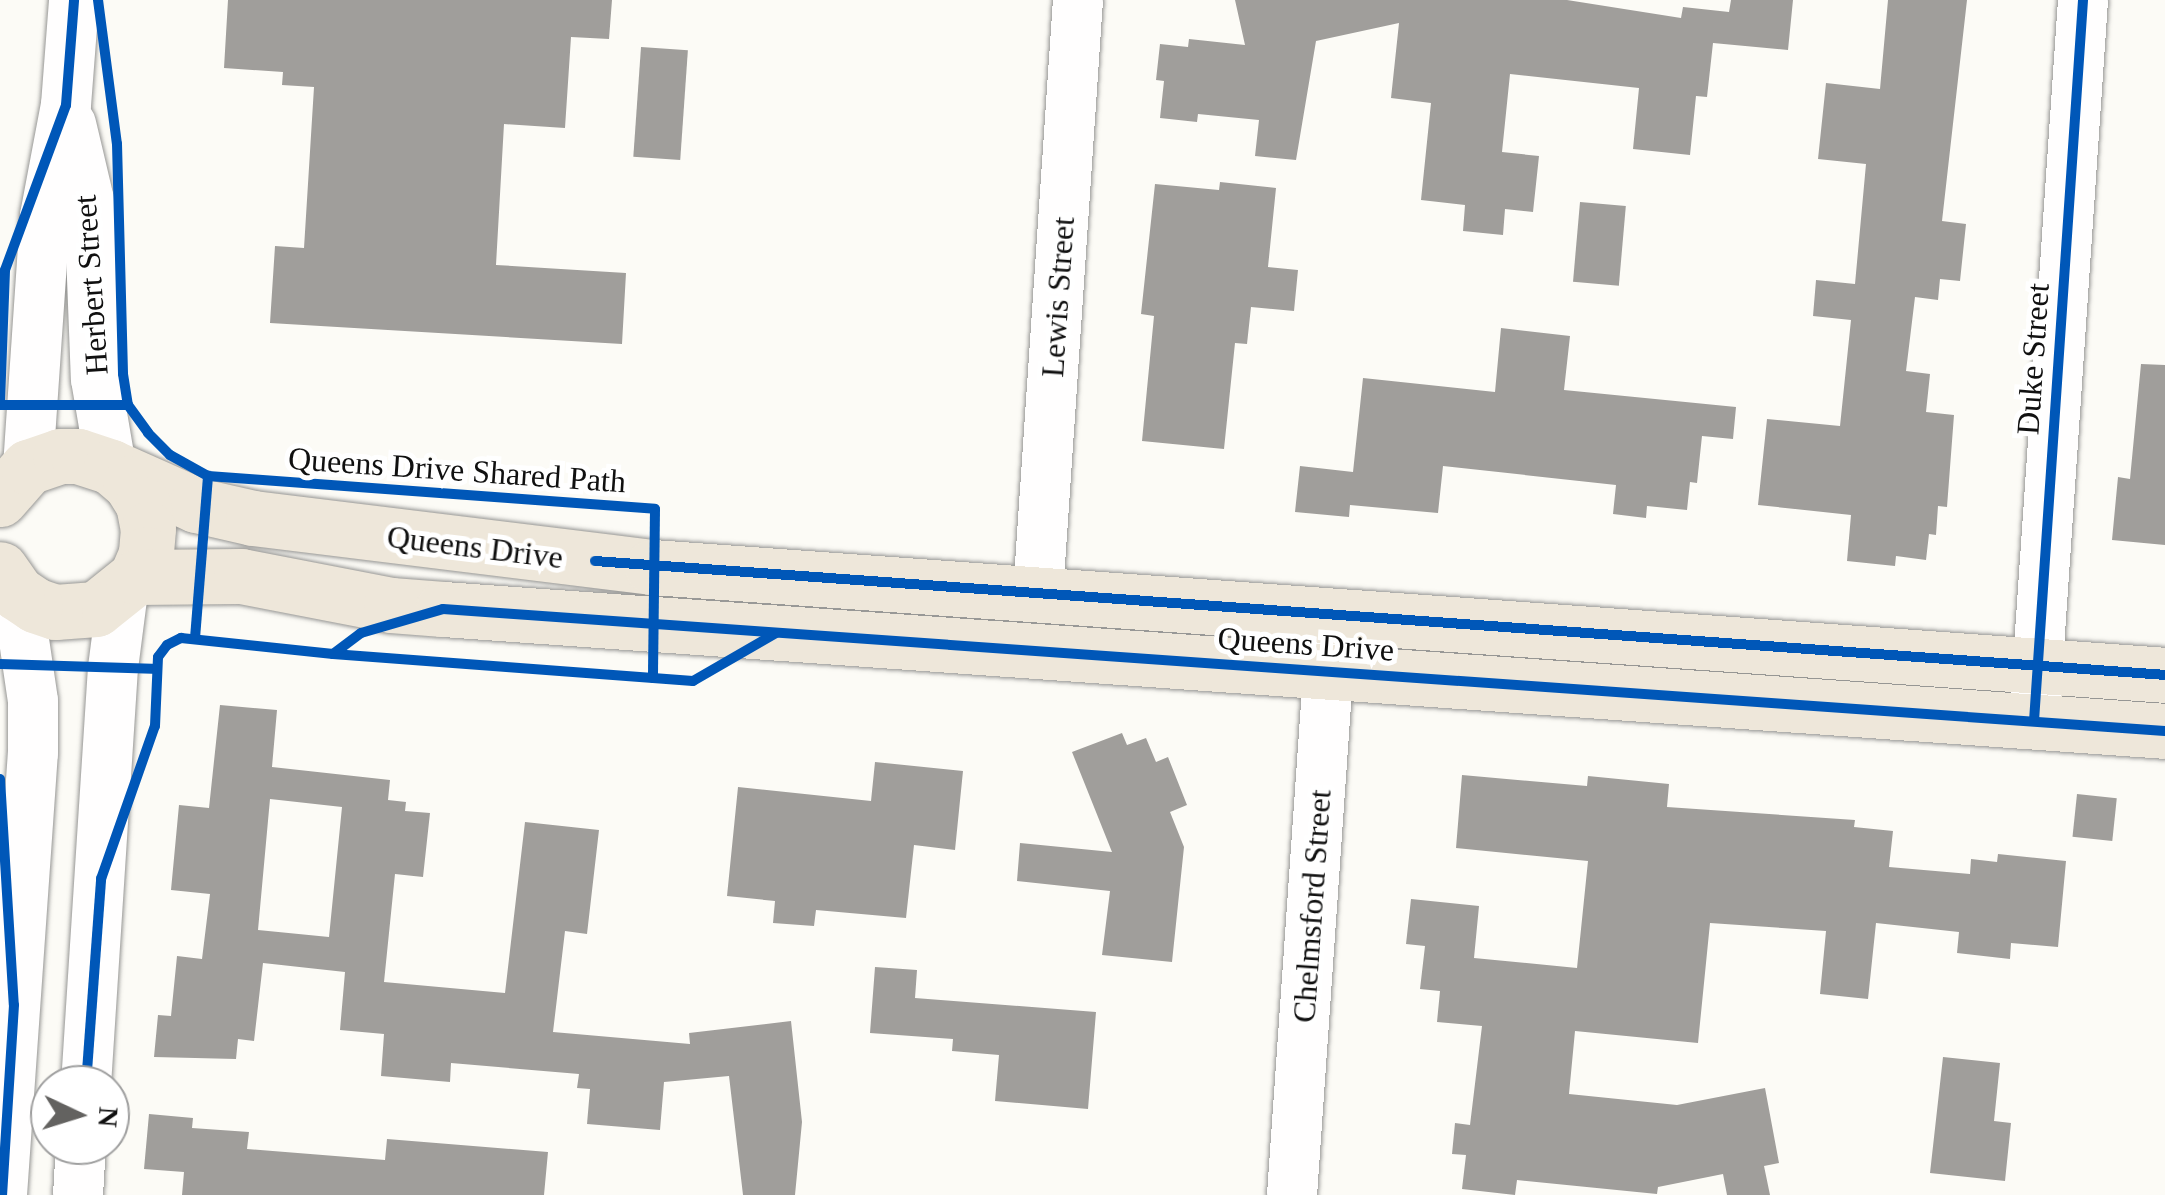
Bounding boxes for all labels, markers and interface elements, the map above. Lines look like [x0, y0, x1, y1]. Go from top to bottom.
street label: Herbert Street [66, 194, 116, 376]
street label: Lewis Street [1033, 215, 1083, 379]
street label: Duke Street [2009, 282, 2057, 436]
street label: Queens Drive Shared Path [287, 439, 627, 501]
street label: Queens Drive [385, 517, 565, 577]
street label: Queens Drive [1216, 619, 1396, 669]
street label: Chelmsford Street [1285, 788, 1339, 1024]
north arrow [30, 1065, 130, 1165]
text: N [92, 1106, 125, 1128]

